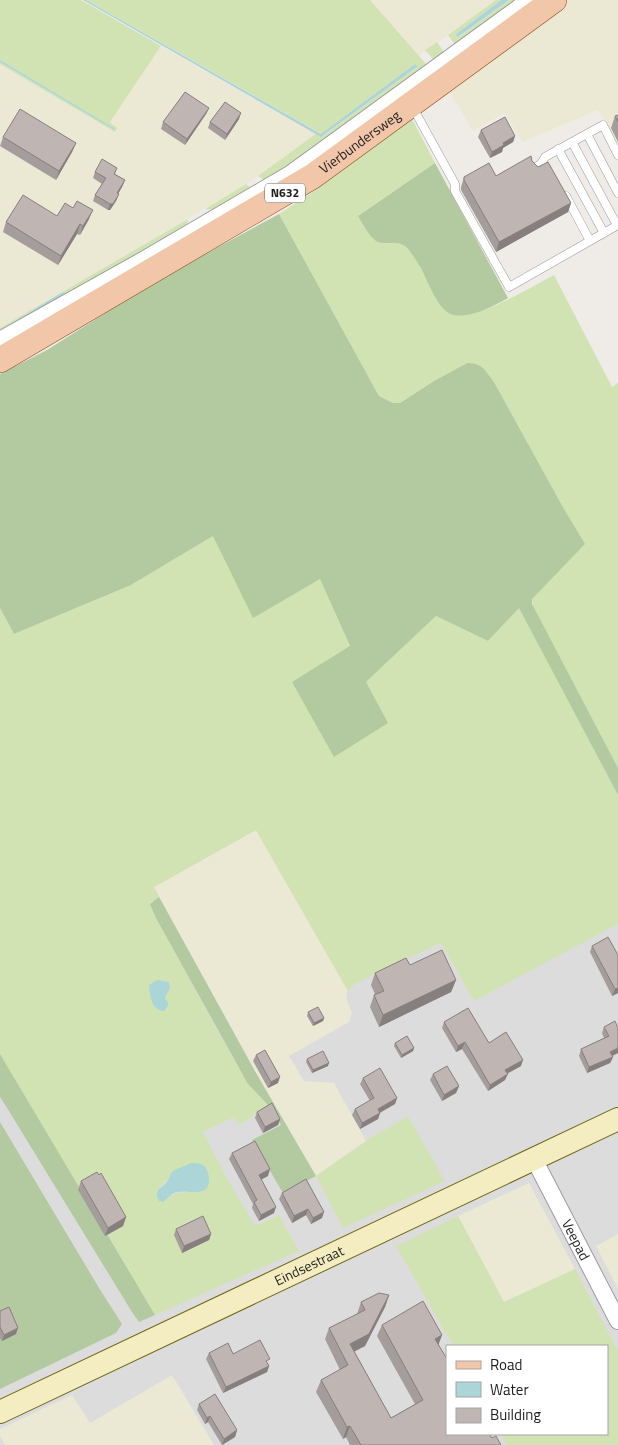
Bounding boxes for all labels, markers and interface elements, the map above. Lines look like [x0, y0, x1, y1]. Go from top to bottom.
street label: Vierbundersweg [314, 105, 405, 178]
road number: N632 [265, 184, 305, 202]
street label: Veepad [557, 1215, 596, 1264]
street label: Eindsestraat [271, 1240, 347, 1291]
legend [446, 1345, 608, 1435]
text: Road [490, 1353, 522, 1376]
text: Water [490, 1378, 529, 1401]
text: Building [490, 1403, 541, 1426]

